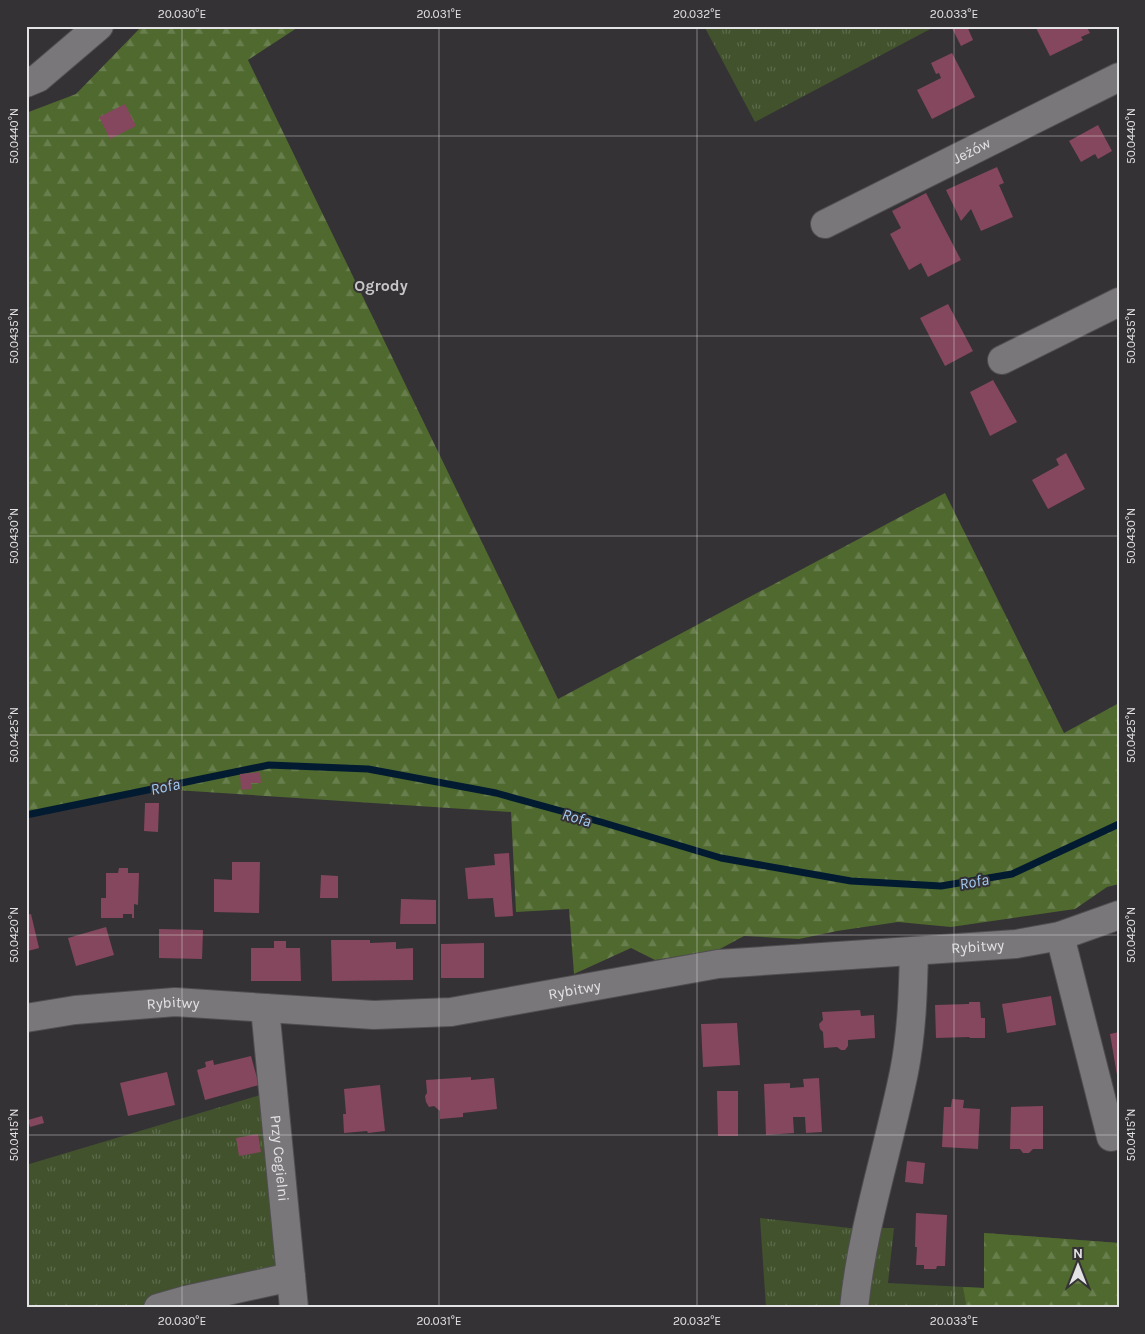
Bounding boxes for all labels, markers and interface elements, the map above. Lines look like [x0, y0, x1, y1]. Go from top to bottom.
text: 20.030°E [158, 7, 206, 21]
text: 20.031°E [416, 7, 462, 21]
text: 20.032°E [673, 7, 721, 21]
text: 20.033°E [930, 7, 978, 21]
text: 50.0440°N [7, 108, 21, 164]
text: 50.0440°N [1124, 108, 1138, 164]
street label: Jeżów [950, 134, 994, 168]
district label: Ogrody [354, 276, 408, 295]
text: 50.0435°N [7, 308, 21, 364]
text: 50.0435°N [1124, 308, 1138, 364]
text: 50.0430°N [7, 508, 21, 564]
text: 50.0430°N [1124, 508, 1138, 564]
text: 50.0425°N [7, 707, 21, 763]
text: 50.0425°N [1124, 707, 1138, 763]
water label: Rofa [149, 774, 182, 799]
water label: Rofa [560, 804, 594, 831]
water label: Rofa [958, 870, 990, 893]
text: 50.0420°N [7, 907, 21, 963]
text: 50.0420°N [1124, 907, 1138, 963]
street label: Rybitwy [951, 936, 1005, 957]
street label: Rybitwy [547, 976, 602, 1003]
street label: Rybitwy [146, 993, 200, 1013]
text: 50.0415°N [7, 1109, 21, 1161]
text: 50.0415°N [1124, 1109, 1138, 1161]
street label: Przy Cegielni [266, 1114, 293, 1202]
north arrow [1052, 1242, 1102, 1292]
text: N [1073, 1245, 1083, 1262]
text: 20.030°E [158, 1314, 206, 1328]
text: 20.031°E [416, 1314, 462, 1328]
text: 20.032°E [673, 1314, 721, 1328]
text: 20.033°E [930, 1314, 978, 1328]

